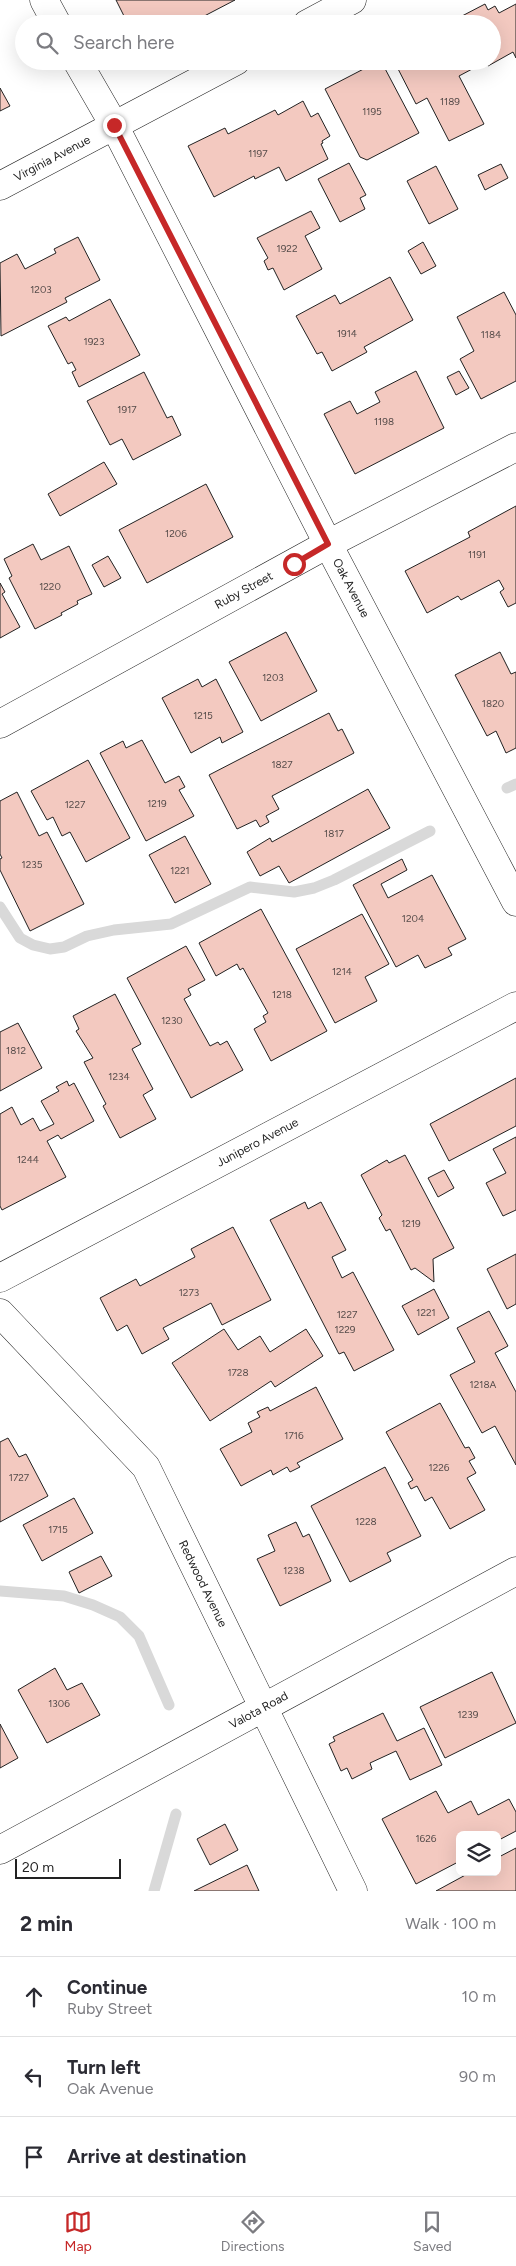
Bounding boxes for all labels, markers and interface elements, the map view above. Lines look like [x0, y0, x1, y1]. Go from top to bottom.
search box [15, 15, 501, 70]
icon: search [33, 29, 61, 57]
text: Search here [73, 31, 175, 54]
house number: 1189 [440, 95, 460, 108]
house number: 1195 [362, 105, 382, 118]
route end [103, 114, 126, 137]
street label: Virginia Avenue [12, 132, 93, 184]
house number: 1197 [248, 147, 268, 160]
house number: 1922 [277, 242, 297, 255]
house number: 1203 [30, 283, 52, 296]
house number: 1914 [337, 327, 357, 340]
house number: 1184 [481, 328, 501, 341]
house number: 1923 [84, 335, 104, 348]
house number: 1917 [117, 403, 137, 416]
house number: 1198 [374, 415, 394, 428]
house number: 1206 [165, 527, 187, 540]
house number: 1191 [468, 548, 486, 561]
route start [283, 553, 306, 576]
street label: Oak Avenue [330, 556, 373, 620]
street label: Ruby Street [212, 568, 276, 612]
house number: 1220 [39, 580, 61, 593]
house number: 1203 [262, 671, 284, 684]
house number: 1820 [482, 697, 504, 710]
house number: 1215 [193, 709, 213, 722]
house number: 1827 [271, 758, 293, 771]
house number: 1219 [147, 797, 167, 810]
house number: 1227 [65, 798, 86, 811]
house number: 1817 [324, 827, 345, 840]
house number: 1235 [22, 858, 43, 871]
house number: 1221 [170, 864, 190, 877]
house number: 1204 [402, 912, 424, 925]
house number: 1214 [332, 965, 352, 978]
house number: 1218 [272, 988, 292, 1001]
house number: 1230 [161, 1014, 183, 1027]
house number: 1812 [6, 1044, 26, 1057]
house number: 1234 [108, 1070, 130, 1083]
street label: Junipero Avenue [214, 1115, 301, 1170]
house number: 1244 [17, 1153, 39, 1166]
house number: 1219 [401, 1217, 421, 1230]
house number: 1273 [179, 1286, 199, 1299]
house number: 1221 [416, 1306, 436, 1319]
house number: 1227 [337, 1308, 358, 1321]
house number: 1229 [335, 1323, 356, 1336]
house number: 1728 [227, 1366, 249, 1379]
house number: 1218A [470, 1378, 497, 1391]
house number: 1716 [284, 1429, 304, 1442]
house number: 1226 [429, 1461, 450, 1474]
house number: 1727 [9, 1471, 30, 1484]
house number: 1228 [355, 1515, 377, 1528]
house number: 1715 [48, 1523, 68, 1536]
street label: Redwood Avenue [176, 1538, 230, 1630]
house number: 1238 [283, 1564, 305, 1577]
street label: Valota Road [227, 1689, 290, 1732]
house number: 1306 [48, 1697, 70, 1710]
house number: 1239 [458, 1708, 479, 1721]
map controls [456, 1831, 501, 1876]
button: layers [456, 1831, 501, 1876]
house number: 1626 [415, 1832, 437, 1845]
scale bar [15, 1856, 121, 1879]
text: 20 m [22, 1859, 54, 1876]
text: 2 min [20, 1911, 73, 1936]
text: Walk · 100 m [405, 1914, 496, 1933]
text: Continue [67, 1976, 147, 1999]
icon: ahead [20, 1983, 48, 2011]
text: 10 m [462, 1987, 496, 2006]
text: Ruby Street [67, 1999, 152, 2018]
text: Turn left [67, 2056, 141, 2079]
icon: left [20, 2063, 48, 2091]
text: 90 m [459, 2067, 496, 2086]
text: Oak Avenue [67, 2079, 153, 2098]
icon: arrive [20, 2143, 48, 2171]
text: Arrive at destination [67, 2145, 246, 2168]
tab: Map [64, 2208, 92, 2255]
tab: Directions [221, 2208, 285, 2255]
tab: Saved [413, 2208, 452, 2255]

